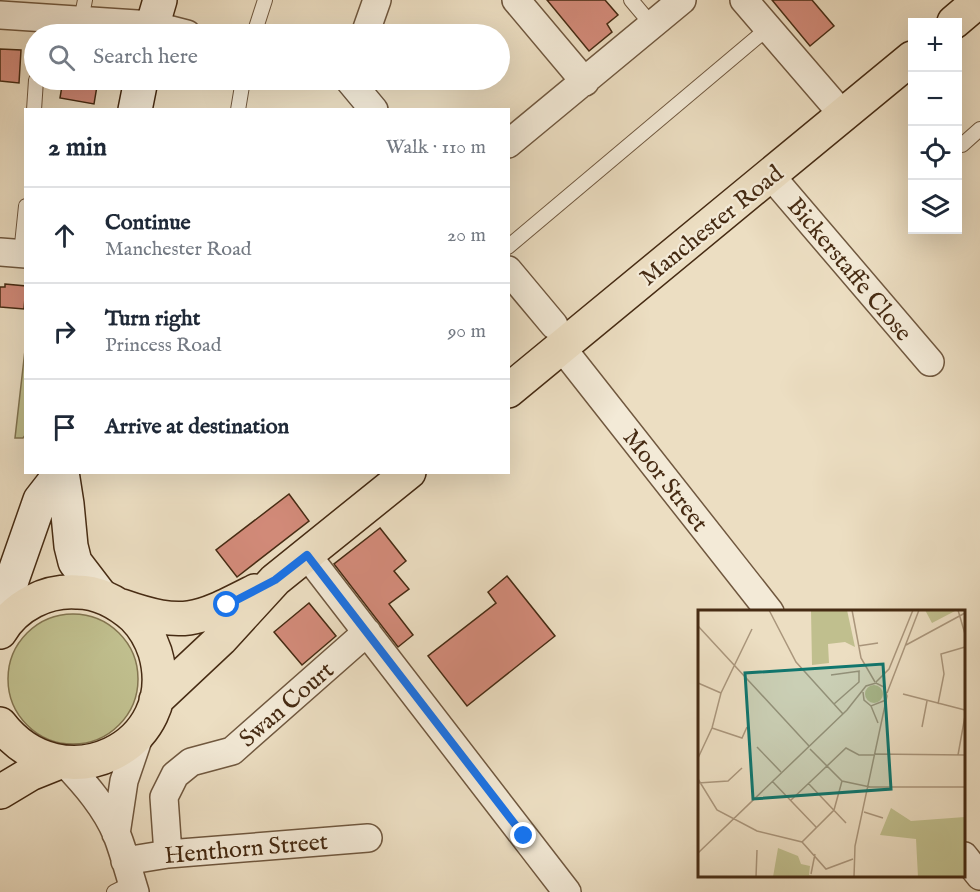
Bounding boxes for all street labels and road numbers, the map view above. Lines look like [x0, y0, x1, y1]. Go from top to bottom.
street label: Manchester Road [634, 159, 790, 294]
street label: Bickerstaffe Close [780, 192, 918, 348]
street label: Moor Street [615, 423, 715, 538]
street label: Swan Court [233, 656, 341, 755]
street label: Henthorn Street [163, 827, 329, 872]

